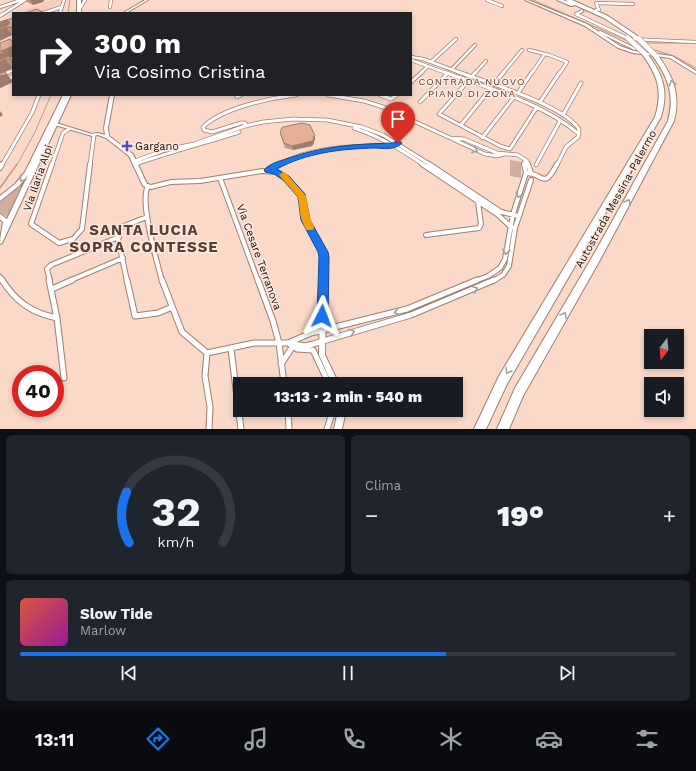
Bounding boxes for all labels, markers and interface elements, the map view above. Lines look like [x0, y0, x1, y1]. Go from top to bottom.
text: 300 m [94, 27, 181, 60]
icon: right [28, 28, 80, 80]
text: Via Cosimo Cristina [94, 61, 266, 82]
district label: CONTRADA NUOVO PIANO DI ZONA [418, 76, 526, 99]
one-way arrow [668, 80, 676, 87]
pin [381, 102, 415, 143]
icon: arrive [387, 108, 409, 130]
street label: Autostrada Messina-Palermo [573, 128, 659, 270]
place label: Gargano [135, 140, 179, 153]
marker: Gargano [122, 141, 132, 151]
street label: Via Ilaria Alpi [21, 143, 56, 213]
one-way arrow [471, 145, 479, 153]
one-way arrow [19, 175, 26, 182]
one-way arrow [515, 191, 524, 198]
one-way arrow [623, 198, 631, 206]
street label: Via Cesare Terranova [234, 202, 284, 312]
district label: SANTA LUCIA SOPRA CONTESSE [69, 221, 219, 256]
one-way arrow [502, 249, 511, 255]
one-way arrow [470, 286, 478, 294]
position arrow [301, 295, 343, 337]
one-way arrow [394, 307, 400, 315]
one-way arrow [560, 312, 567, 319]
one-way arrow [349, 328, 356, 337]
north arrow [644, 329, 684, 369]
map controls [644, 329, 684, 417]
speed limit sign: 40 [12, 365, 64, 417]
one-way arrow [505, 367, 512, 374]
button: sound [644, 377, 684, 417]
text: 13:13 · 2 min · 540 m [274, 388, 422, 406]
text: Clima [365, 478, 401, 493]
text: 32 [151, 486, 200, 535]
text: 19° [497, 498, 544, 533]
text: − [365, 503, 378, 528]
text: + [663, 503, 676, 528]
text: km/h [157, 533, 194, 549]
text: Slow Tide [80, 605, 153, 623]
text: Marlow [80, 623, 126, 638]
icon: previous [118, 662, 140, 684]
icon: pause [337, 662, 359, 684]
icon: next [556, 662, 578, 684]
icon: directions [144, 725, 172, 753]
icon: music [242, 725, 270, 753]
icon: phone [340, 725, 368, 753]
icon: climate [437, 725, 465, 753]
icon: car [535, 725, 563, 753]
icon: filters [633, 725, 661, 753]
text: 13:11 [35, 729, 74, 750]

